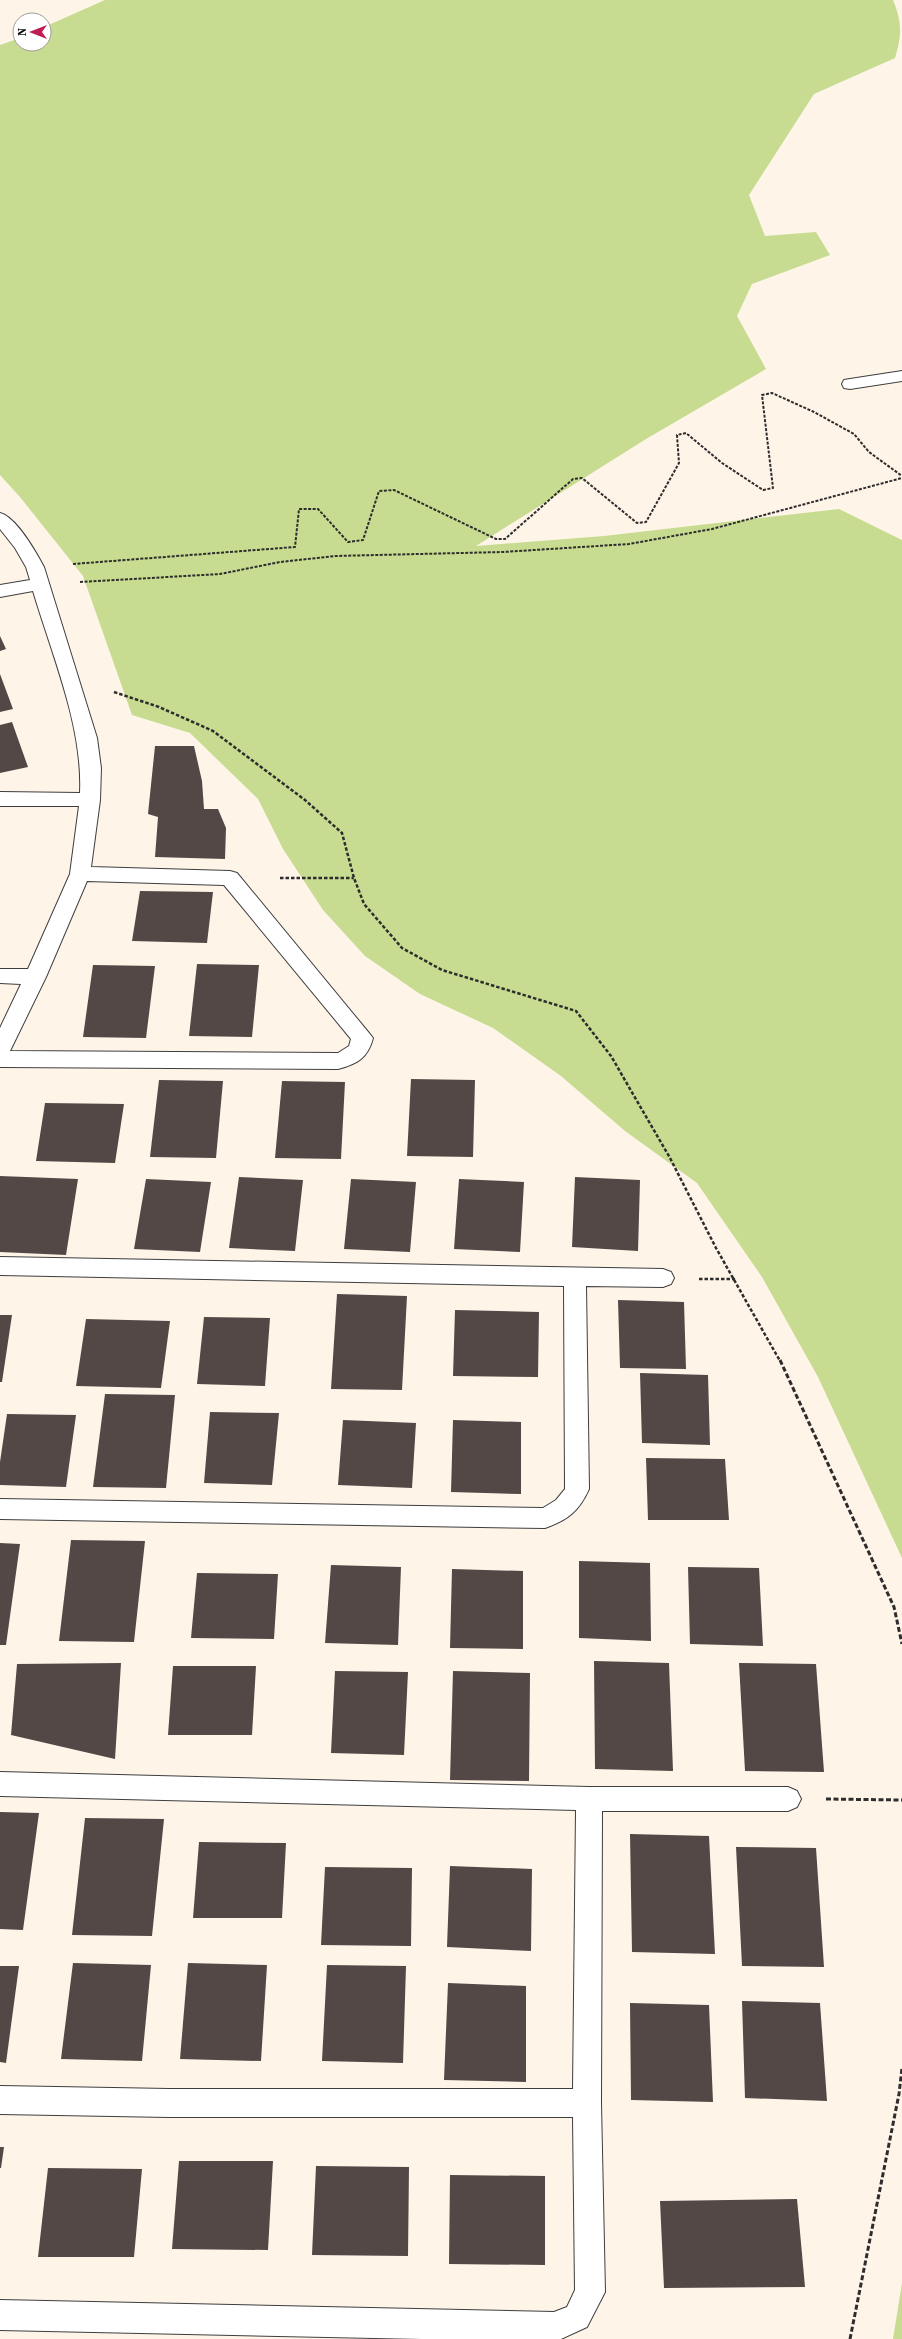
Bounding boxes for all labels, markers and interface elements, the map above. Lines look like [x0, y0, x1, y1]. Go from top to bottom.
north arrow [12, 12, 52, 52]
text: N [15, 28, 30, 36]

